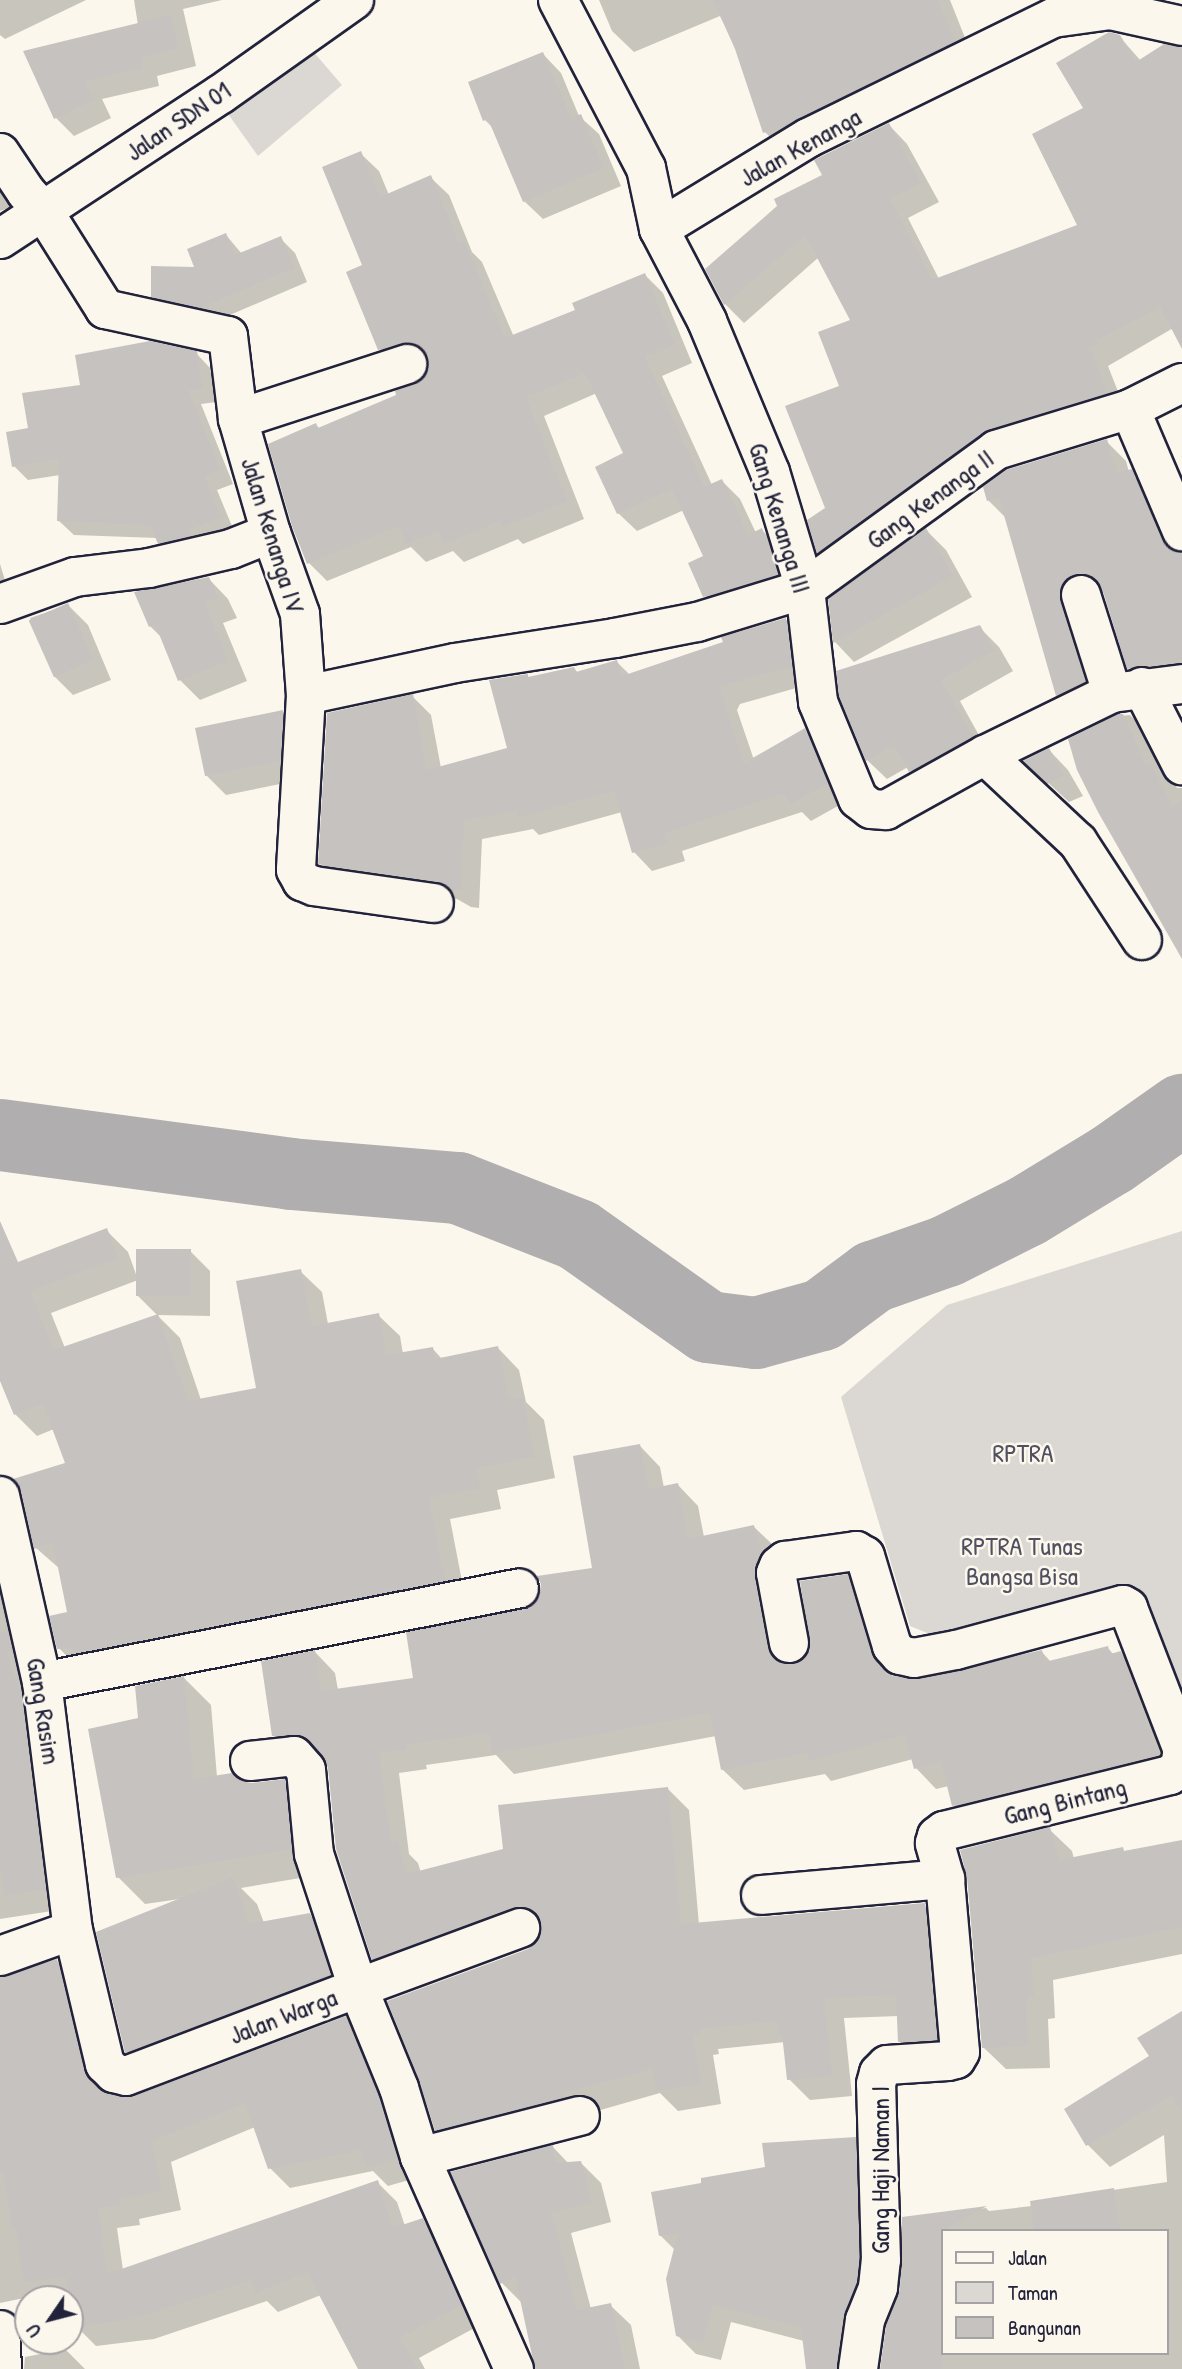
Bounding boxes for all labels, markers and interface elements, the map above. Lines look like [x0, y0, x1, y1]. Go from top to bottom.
street label: Jalan SDN 01 [120, 75, 236, 167]
street label: Jalan Kenanga [734, 101, 866, 193]
street label: Gang Kenanga III [742, 439, 818, 597]
street label: Gang Kenanga II [860, 442, 1000, 556]
street label: Jalan Kenanga IV [235, 454, 311, 616]
park label: RPTRA [993, 1437, 1053, 1469]
park label: RPTRA Tunas Bangsa Bisa [961, 1530, 1083, 1592]
street label: Gang Rasim [20, 1655, 68, 1767]
street label: Gang Bintang [1000, 1771, 1130, 1831]
street label: Jalan Warga [225, 1981, 341, 2051]
street label: Gang Haji Naman I [864, 2086, 896, 2254]
legend [940, 2229, 1168, 2355]
text: Jalan [1008, 2243, 1047, 2272]
text: Taman [1008, 2278, 1058, 2307]
north arrow [14, 2285, 84, 2355]
text: Bangunan [1008, 2313, 1081, 2342]
text: U [20, 2319, 47, 2343]

